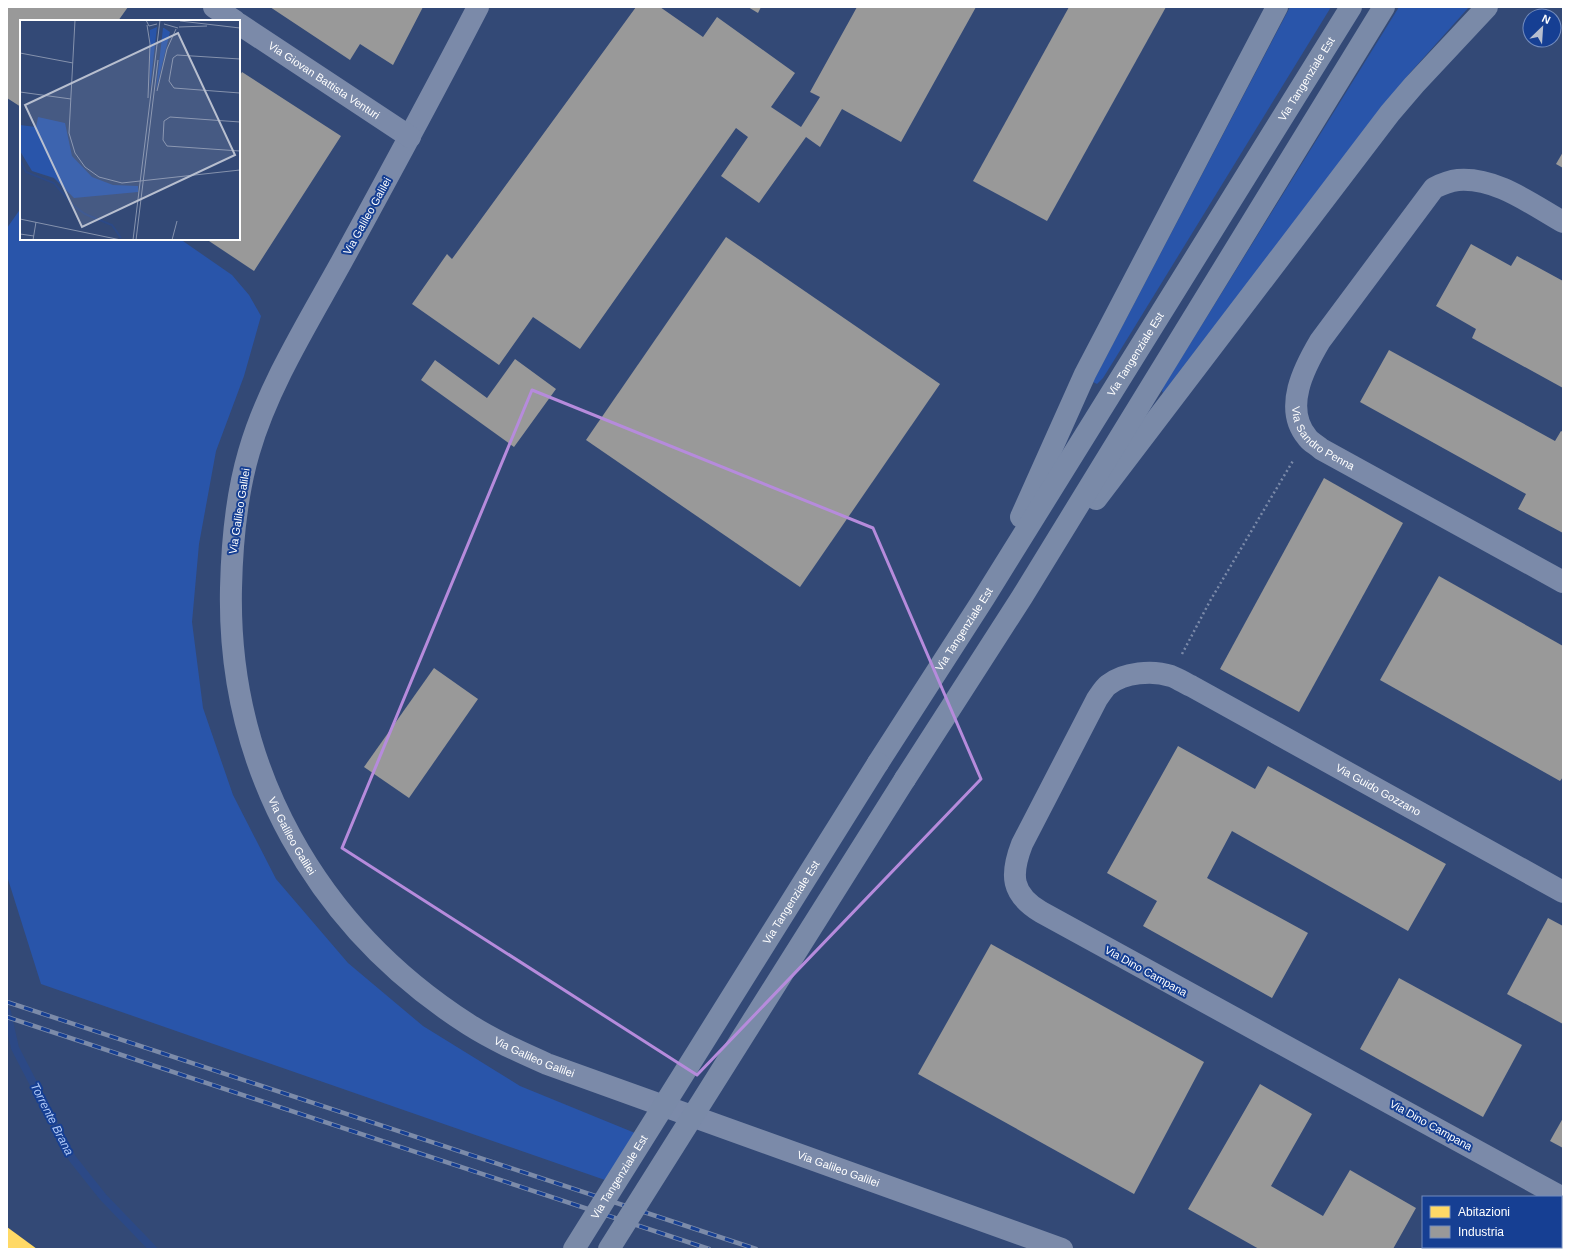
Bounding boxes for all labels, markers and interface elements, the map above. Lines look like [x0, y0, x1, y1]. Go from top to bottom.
north arrow [1522, 8, 1562, 48]
text: N [1540, 12, 1552, 26]
inset map [20, 20, 240, 240]
street label: Via Tangenziale Est [1276, 35, 1337, 123]
street label: Via Giovan Battista Venturi [266, 39, 382, 121]
street label: Via Galileo Galilei [341, 175, 393, 257]
street label: Via Tangenziale Est [1105, 310, 1166, 398]
street label: Via Sandro Penna [1290, 406, 1357, 473]
street label: Via Galileo Galilei [226, 467, 252, 555]
street label: Via Tangenziale Est [933, 585, 995, 673]
street label: Via Guido Gozzano [1334, 761, 1423, 818]
street label: Via Galileo Galilei [266, 795, 318, 877]
street label: Via Tangenziale Est [760, 858, 822, 946]
street label: Via Dino Campana [1103, 943, 1190, 999]
street label: Via Galileo Galilei [492, 1034, 576, 1079]
water label: Torrente Brana [28, 1080, 76, 1158]
street label: Via Dino Campana [1388, 1097, 1475, 1153]
street label: Via Tangenziale Est [588, 1133, 650, 1221]
street label: Via Galileo Galilei [796, 1148, 881, 1189]
legend [1422, 1196, 1562, 1248]
text: Abitazioni [1458, 1205, 1510, 1219]
text: Industria [1458, 1225, 1504, 1239]

